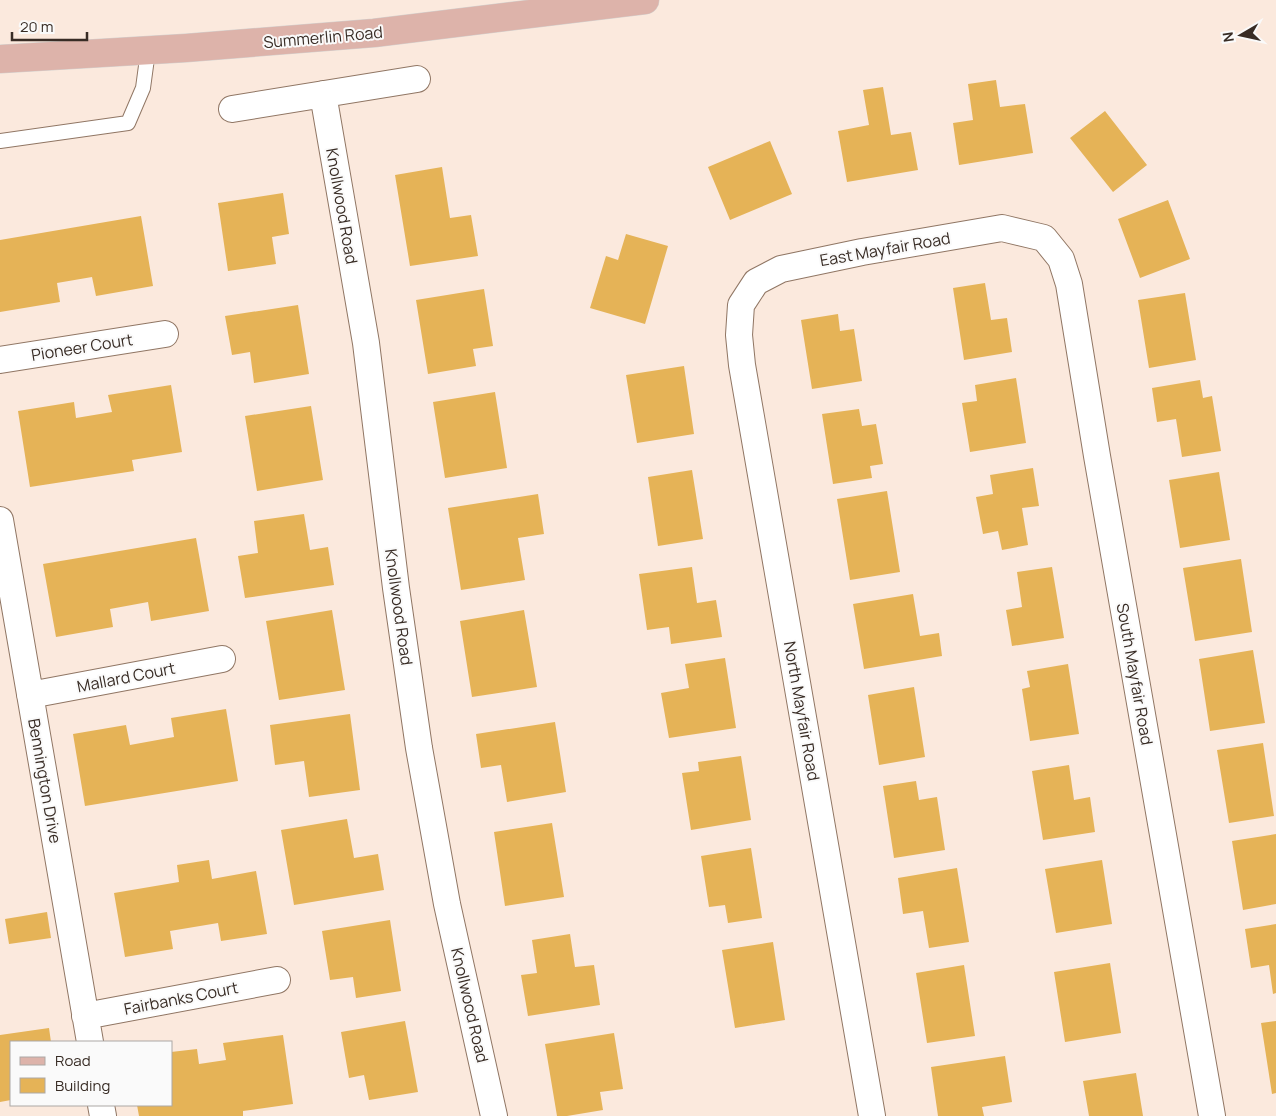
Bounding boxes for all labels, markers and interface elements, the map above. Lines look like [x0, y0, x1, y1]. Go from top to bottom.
scale bar [12, 10, 88, 42]
north arrow [1216, 10, 1266, 60]
text: 20 m [20, 16, 53, 37]
street label: Summerlin Road [262, 21, 384, 53]
text: N [1217, 31, 1238, 44]
street label: Knollwood Road [321, 146, 363, 266]
street label: East Mayfair Road [818, 227, 952, 271]
street label: Pioneer Court [30, 328, 134, 366]
street label: Knollwood Road [380, 547, 418, 667]
street label: South Mayfair Road [1112, 601, 1158, 747]
street label: North Mayfair Road [779, 640, 825, 782]
street label: Mallard Court [75, 657, 177, 697]
street label: Bennington Drive [23, 717, 67, 845]
street label: Knollwood Road [446, 945, 494, 1065]
street label: Fairbanks Court [122, 976, 240, 1020]
legend [10, 1041, 172, 1106]
text: Road [55, 1050, 91, 1071]
text: Building [55, 1075, 110, 1096]

